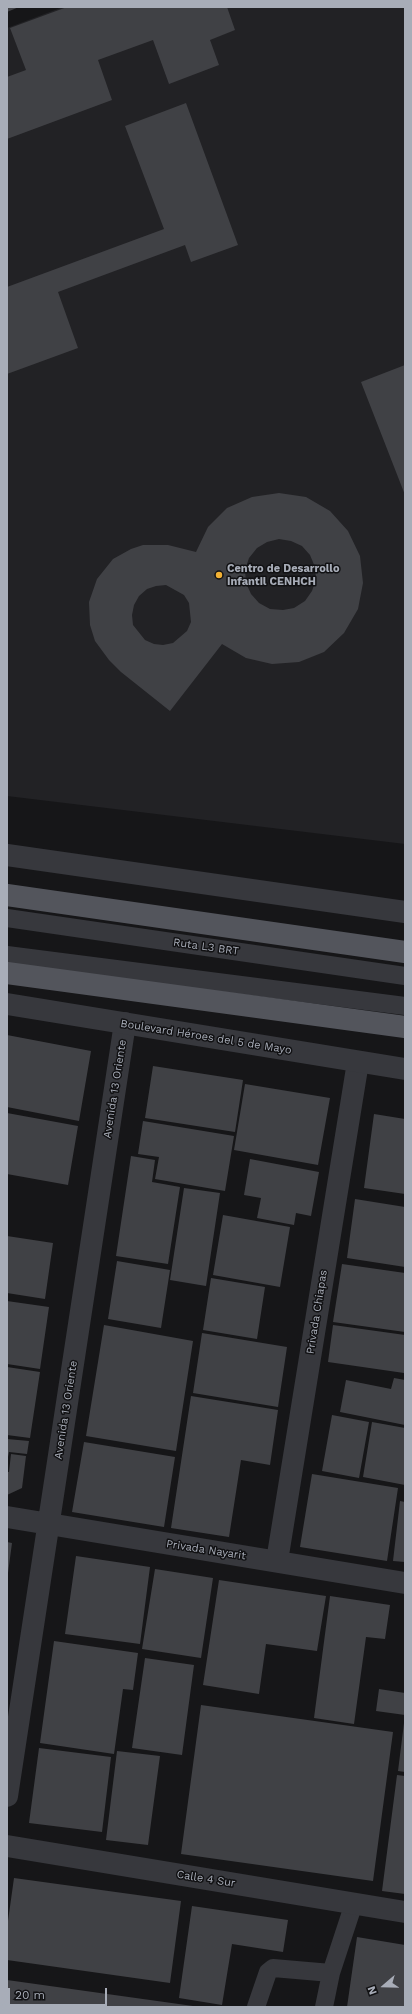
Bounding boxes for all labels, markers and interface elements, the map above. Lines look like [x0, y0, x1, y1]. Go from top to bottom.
place label: Centro de Desarrollo Infantil CENHCH [227, 562, 340, 588]
marker: Centro de Desarrollo Infantil CENHCH [214, 570, 224, 580]
street label: Ruta L3 BRT [172, 936, 240, 958]
street label: Boulevard Héroes del 5 de Mayo [120, 1017, 292, 1057]
street label: Avenida 13 Oriente [101, 1039, 129, 1139]
street label: Privada Chiapas [304, 1269, 330, 1355]
street label: Avenida 13 Oriente [52, 1360, 80, 1460]
street label: Privada Nayarit [165, 1537, 247, 1563]
street label: Calle 4 Sur [176, 1868, 236, 1890]
north arrow [364, 1966, 404, 2006]
scale bar [10, 1980, 109, 2006]
text: N [365, 1984, 380, 1996]
text: 20 m [15, 1988, 45, 2002]

